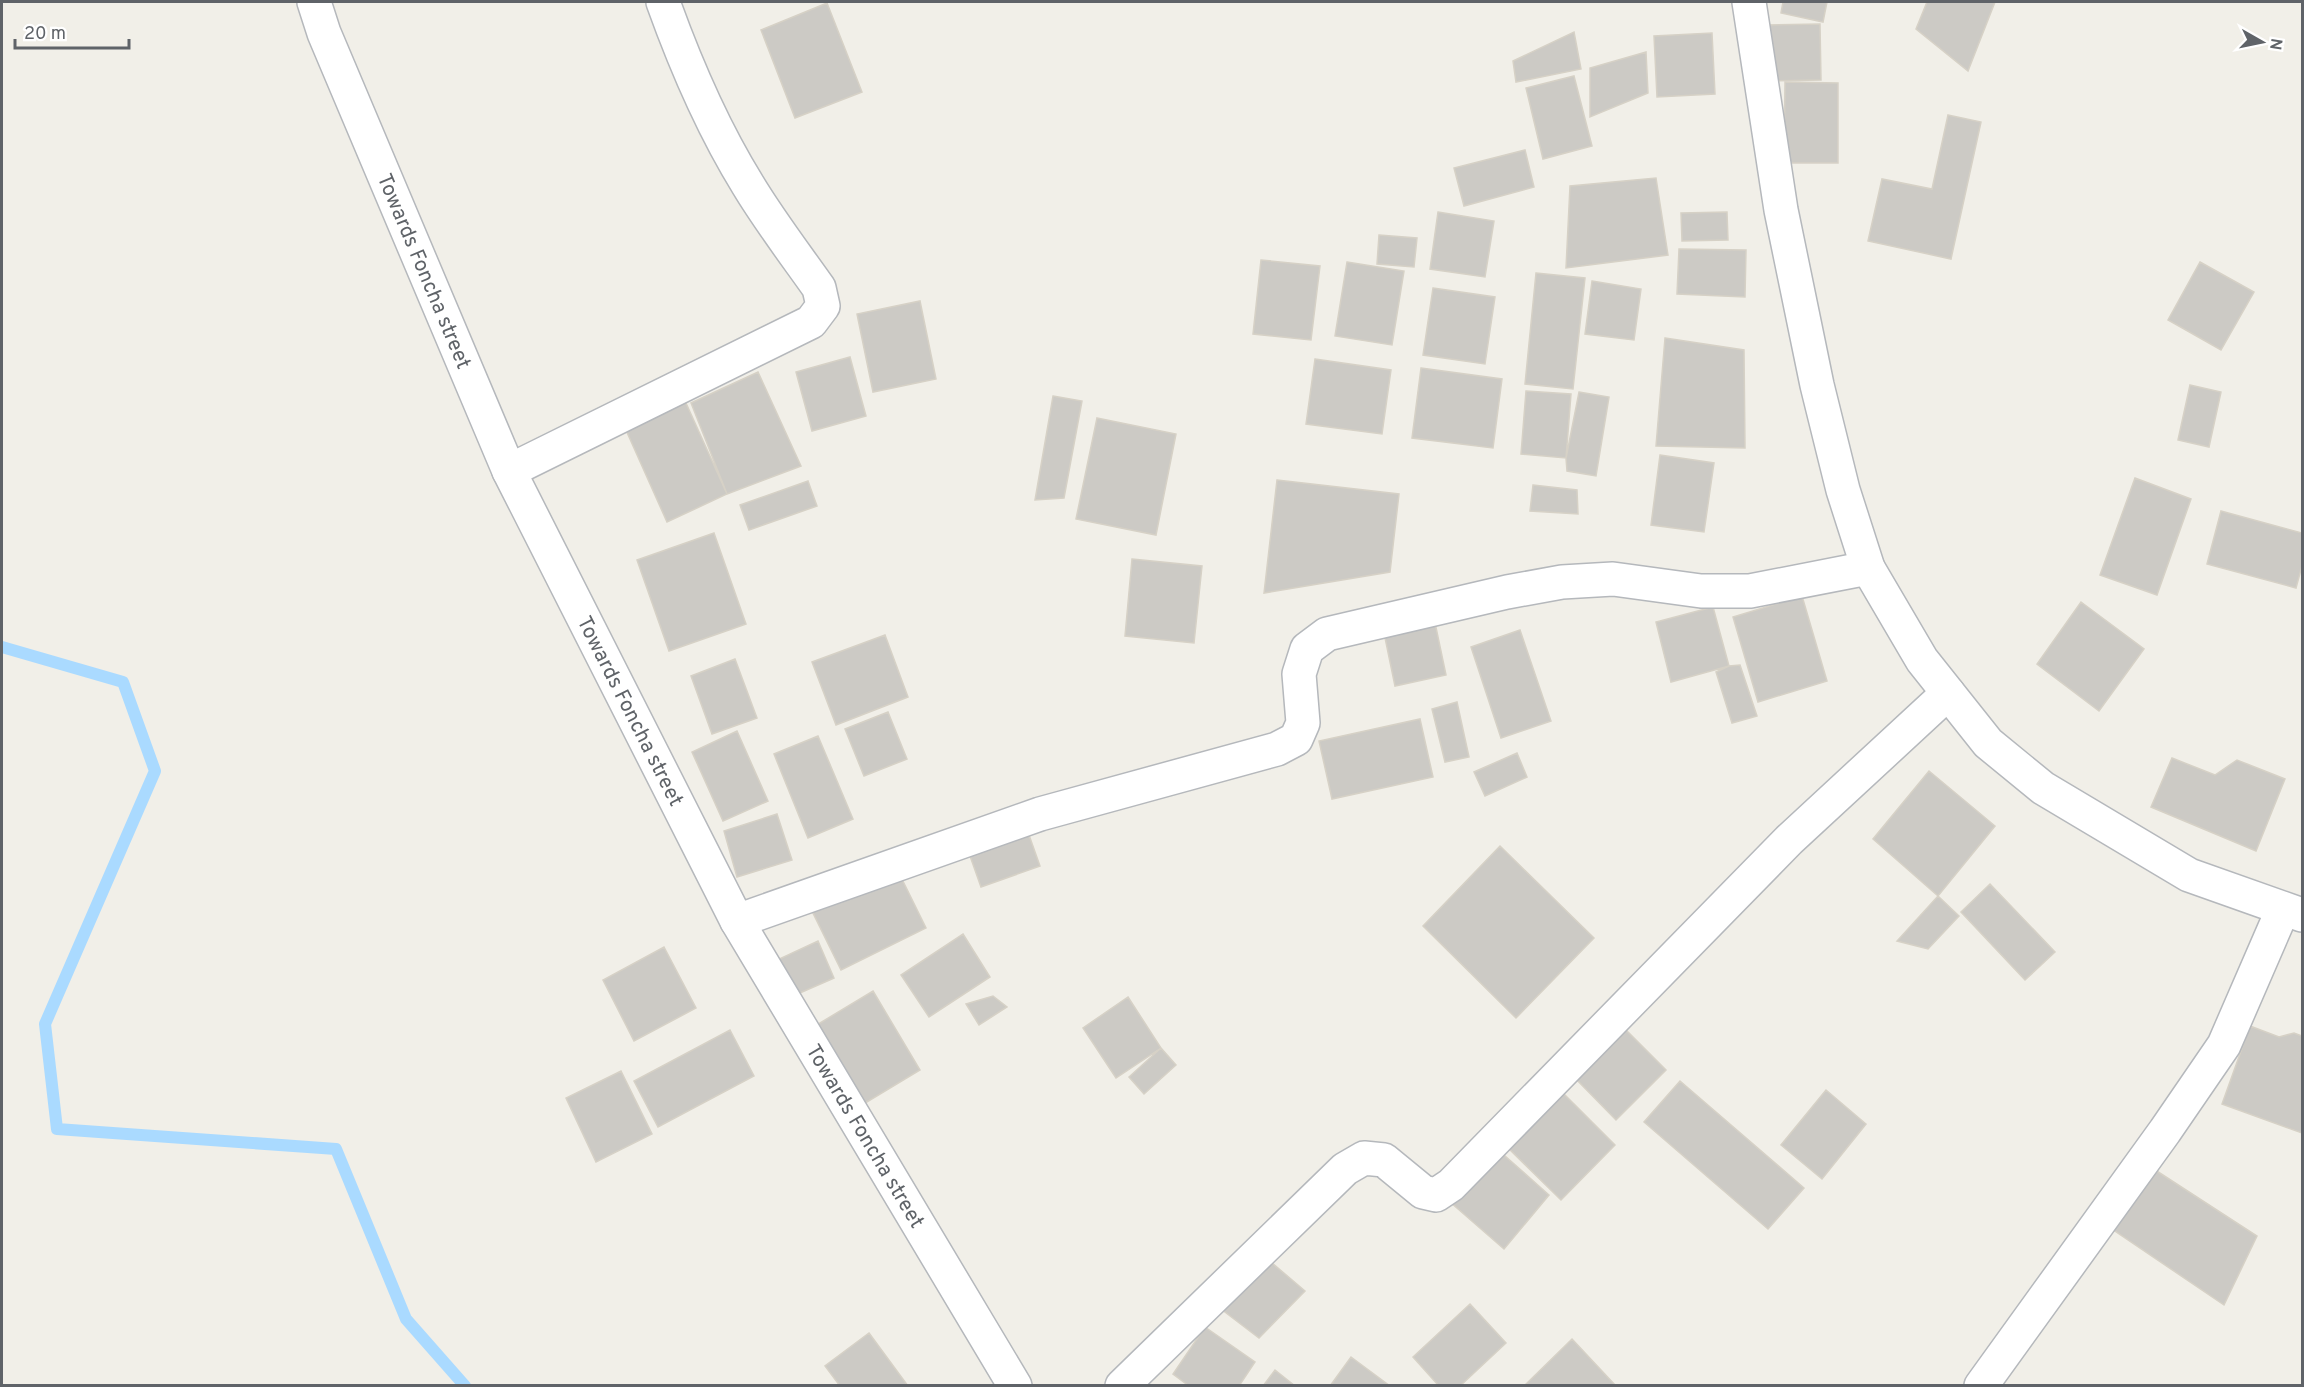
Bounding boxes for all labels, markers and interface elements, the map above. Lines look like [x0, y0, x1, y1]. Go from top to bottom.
scale bar [15, 12, 129, 50]
north arrow [2232, 12, 2292, 72]
text: 20 m [24, 23, 66, 46]
text: N [2264, 37, 2286, 51]
street label: Towards Foncha street [370, 170, 476, 374]
street label: Towards Foncha street [570, 612, 689, 811]
street label: Towards Foncha street [799, 1040, 930, 1234]

